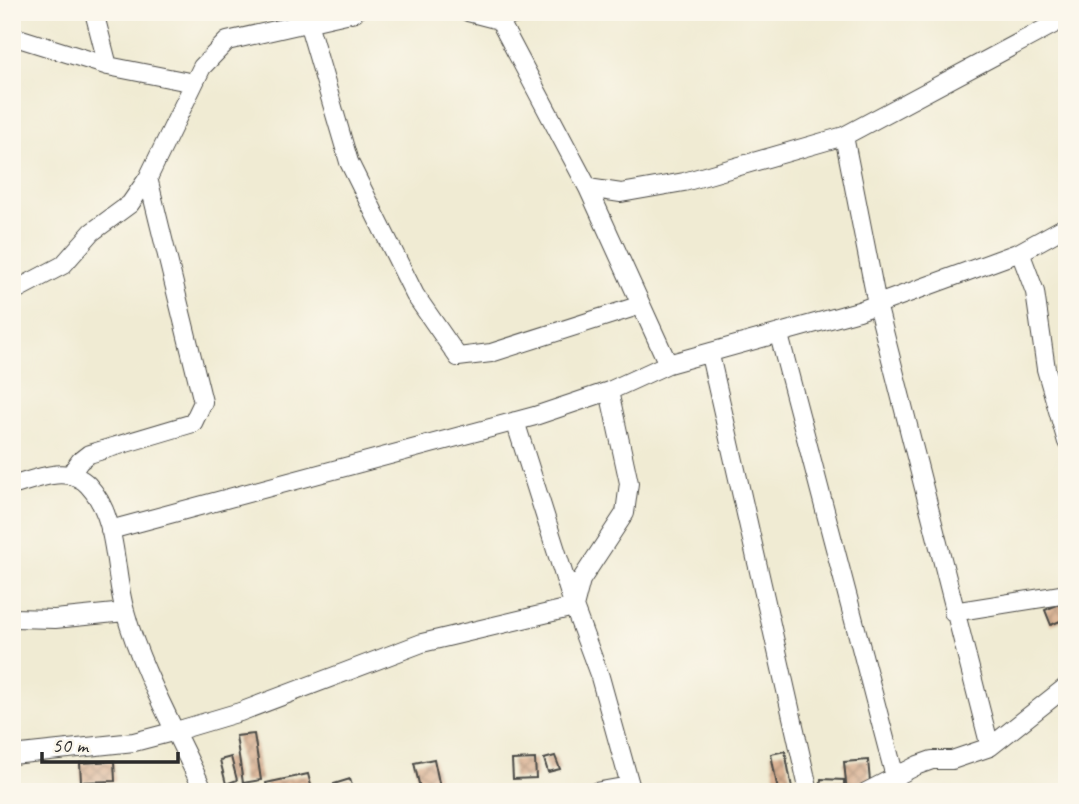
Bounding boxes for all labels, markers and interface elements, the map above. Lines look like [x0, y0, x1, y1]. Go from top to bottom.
scale bar [42, 720, 178, 764]
text: 50 m [52, 732, 90, 758]

